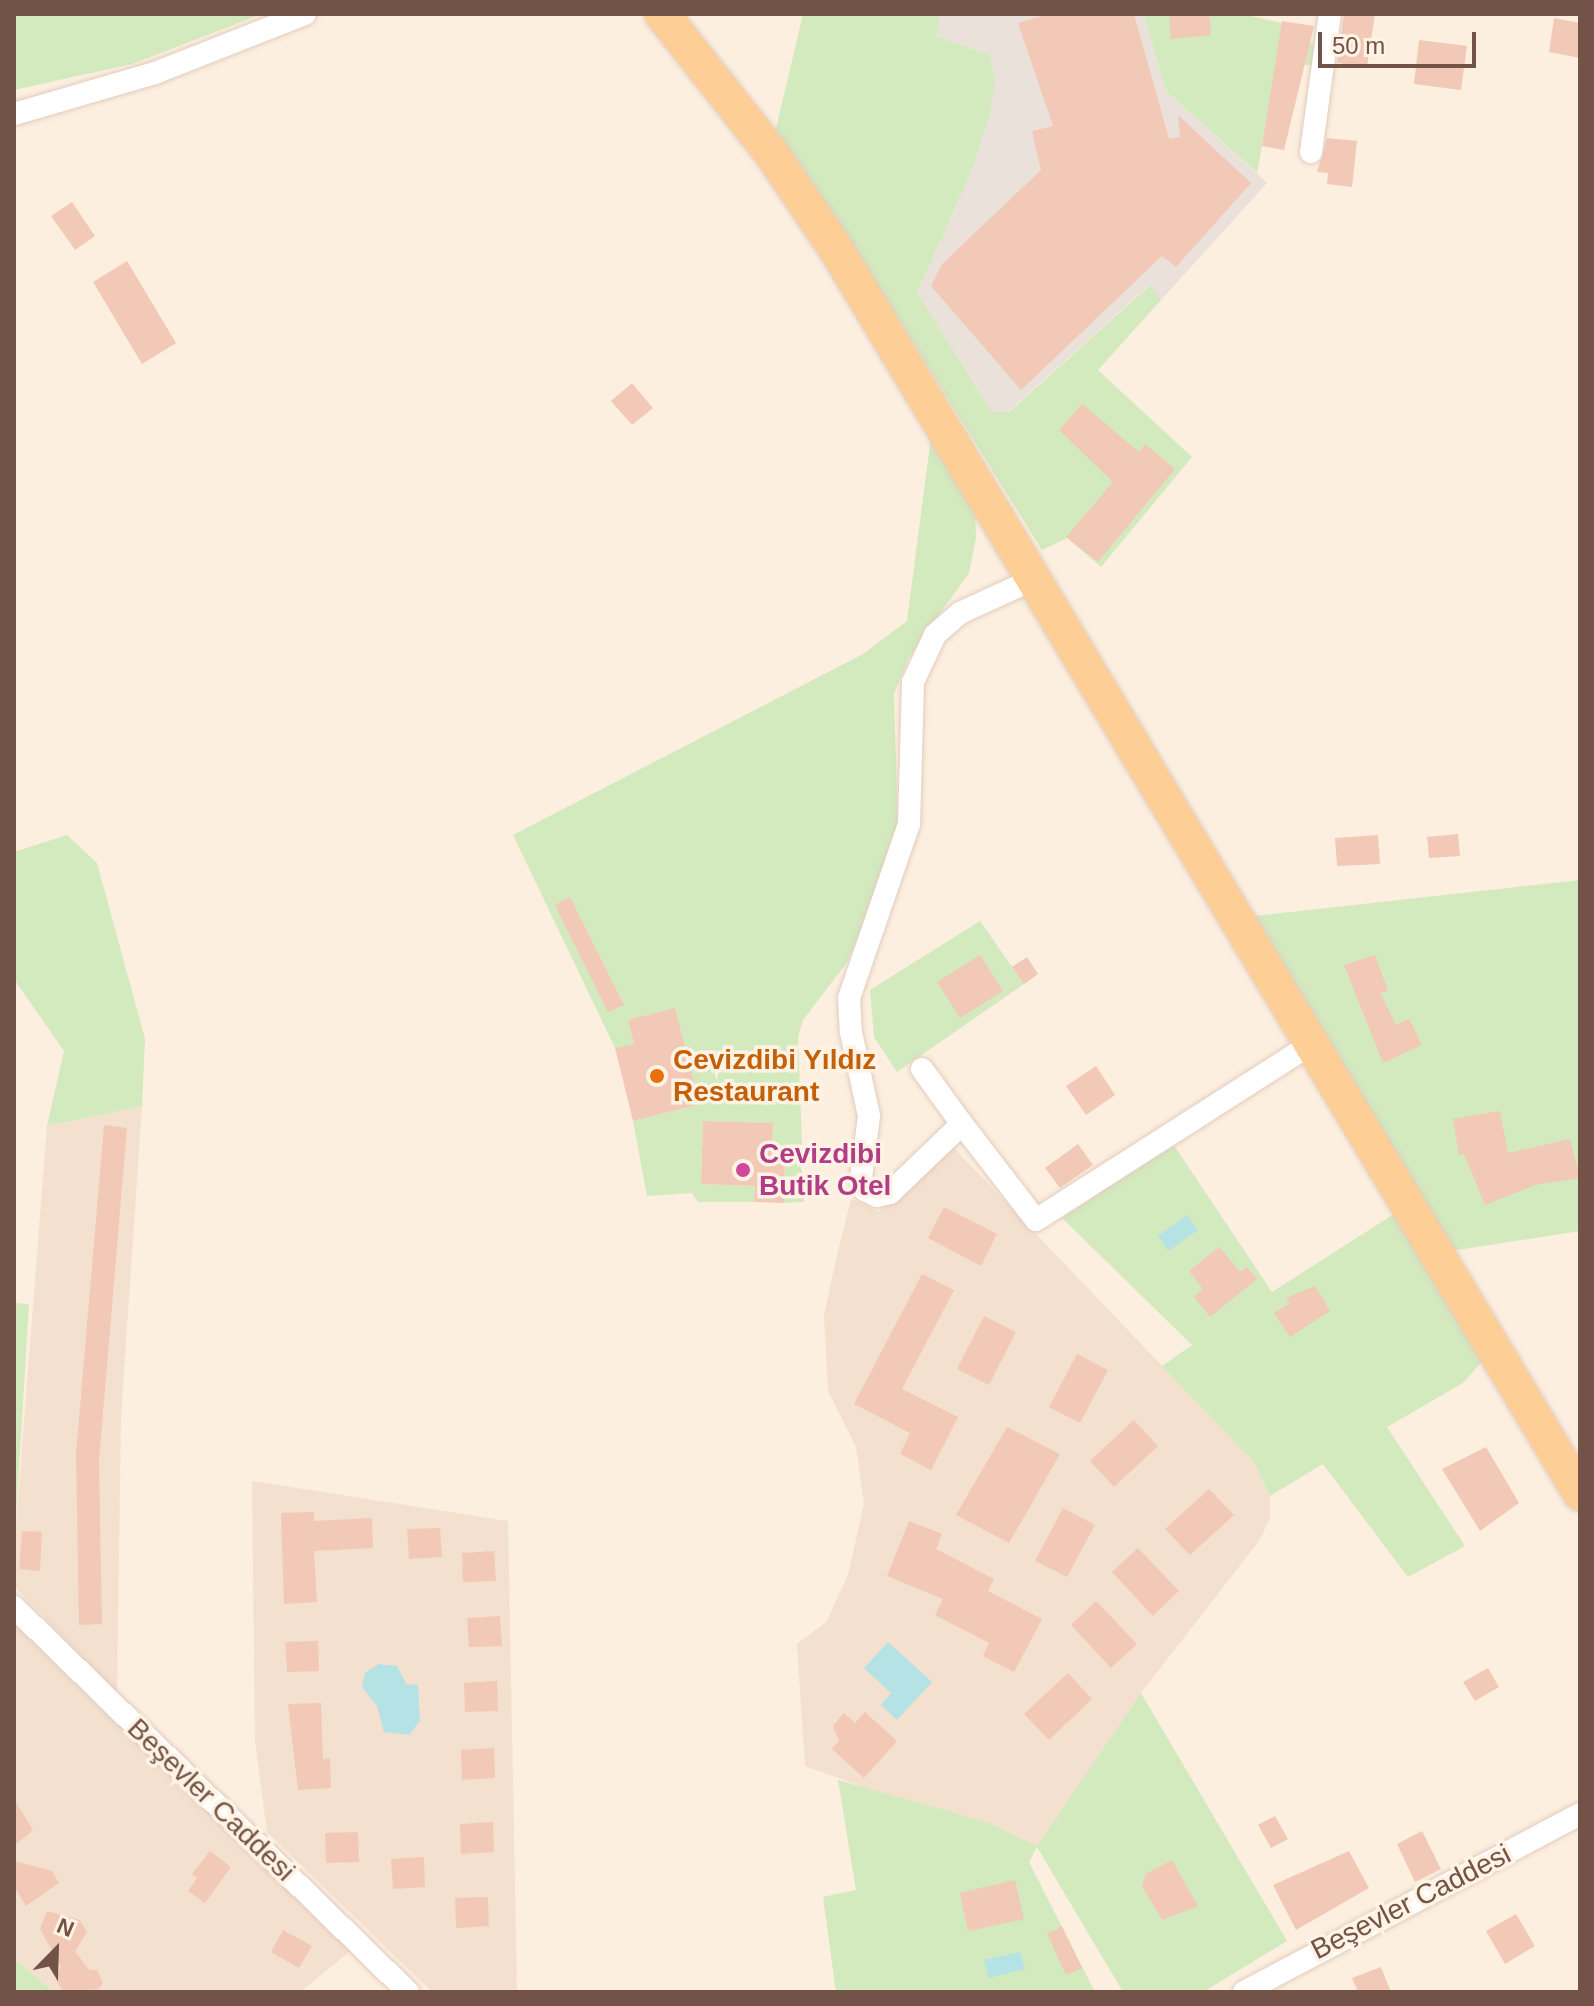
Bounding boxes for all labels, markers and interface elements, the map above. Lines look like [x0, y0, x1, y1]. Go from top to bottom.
scale bar [1322, 16, 1480, 66]
text: 50 m [1332, 32, 1385, 59]
place label: Cevizdibi Yıldız Restaurant [673, 1043, 877, 1109]
marker: Cevizdibi Yıldız Restaurant [648, 1067, 666, 1085]
place label: Cevizdibi Butik Otel [759, 1137, 891, 1203]
marker: Cevizdibi Butik Otel [734, 1161, 752, 1179]
street label: Beşevler Caddesi [120, 1712, 302, 1888]
street label: Beşevler Caddesi [1306, 1837, 1516, 1967]
north arrow [16, 1910, 96, 1990]
text: N [53, 1913, 78, 1942]

